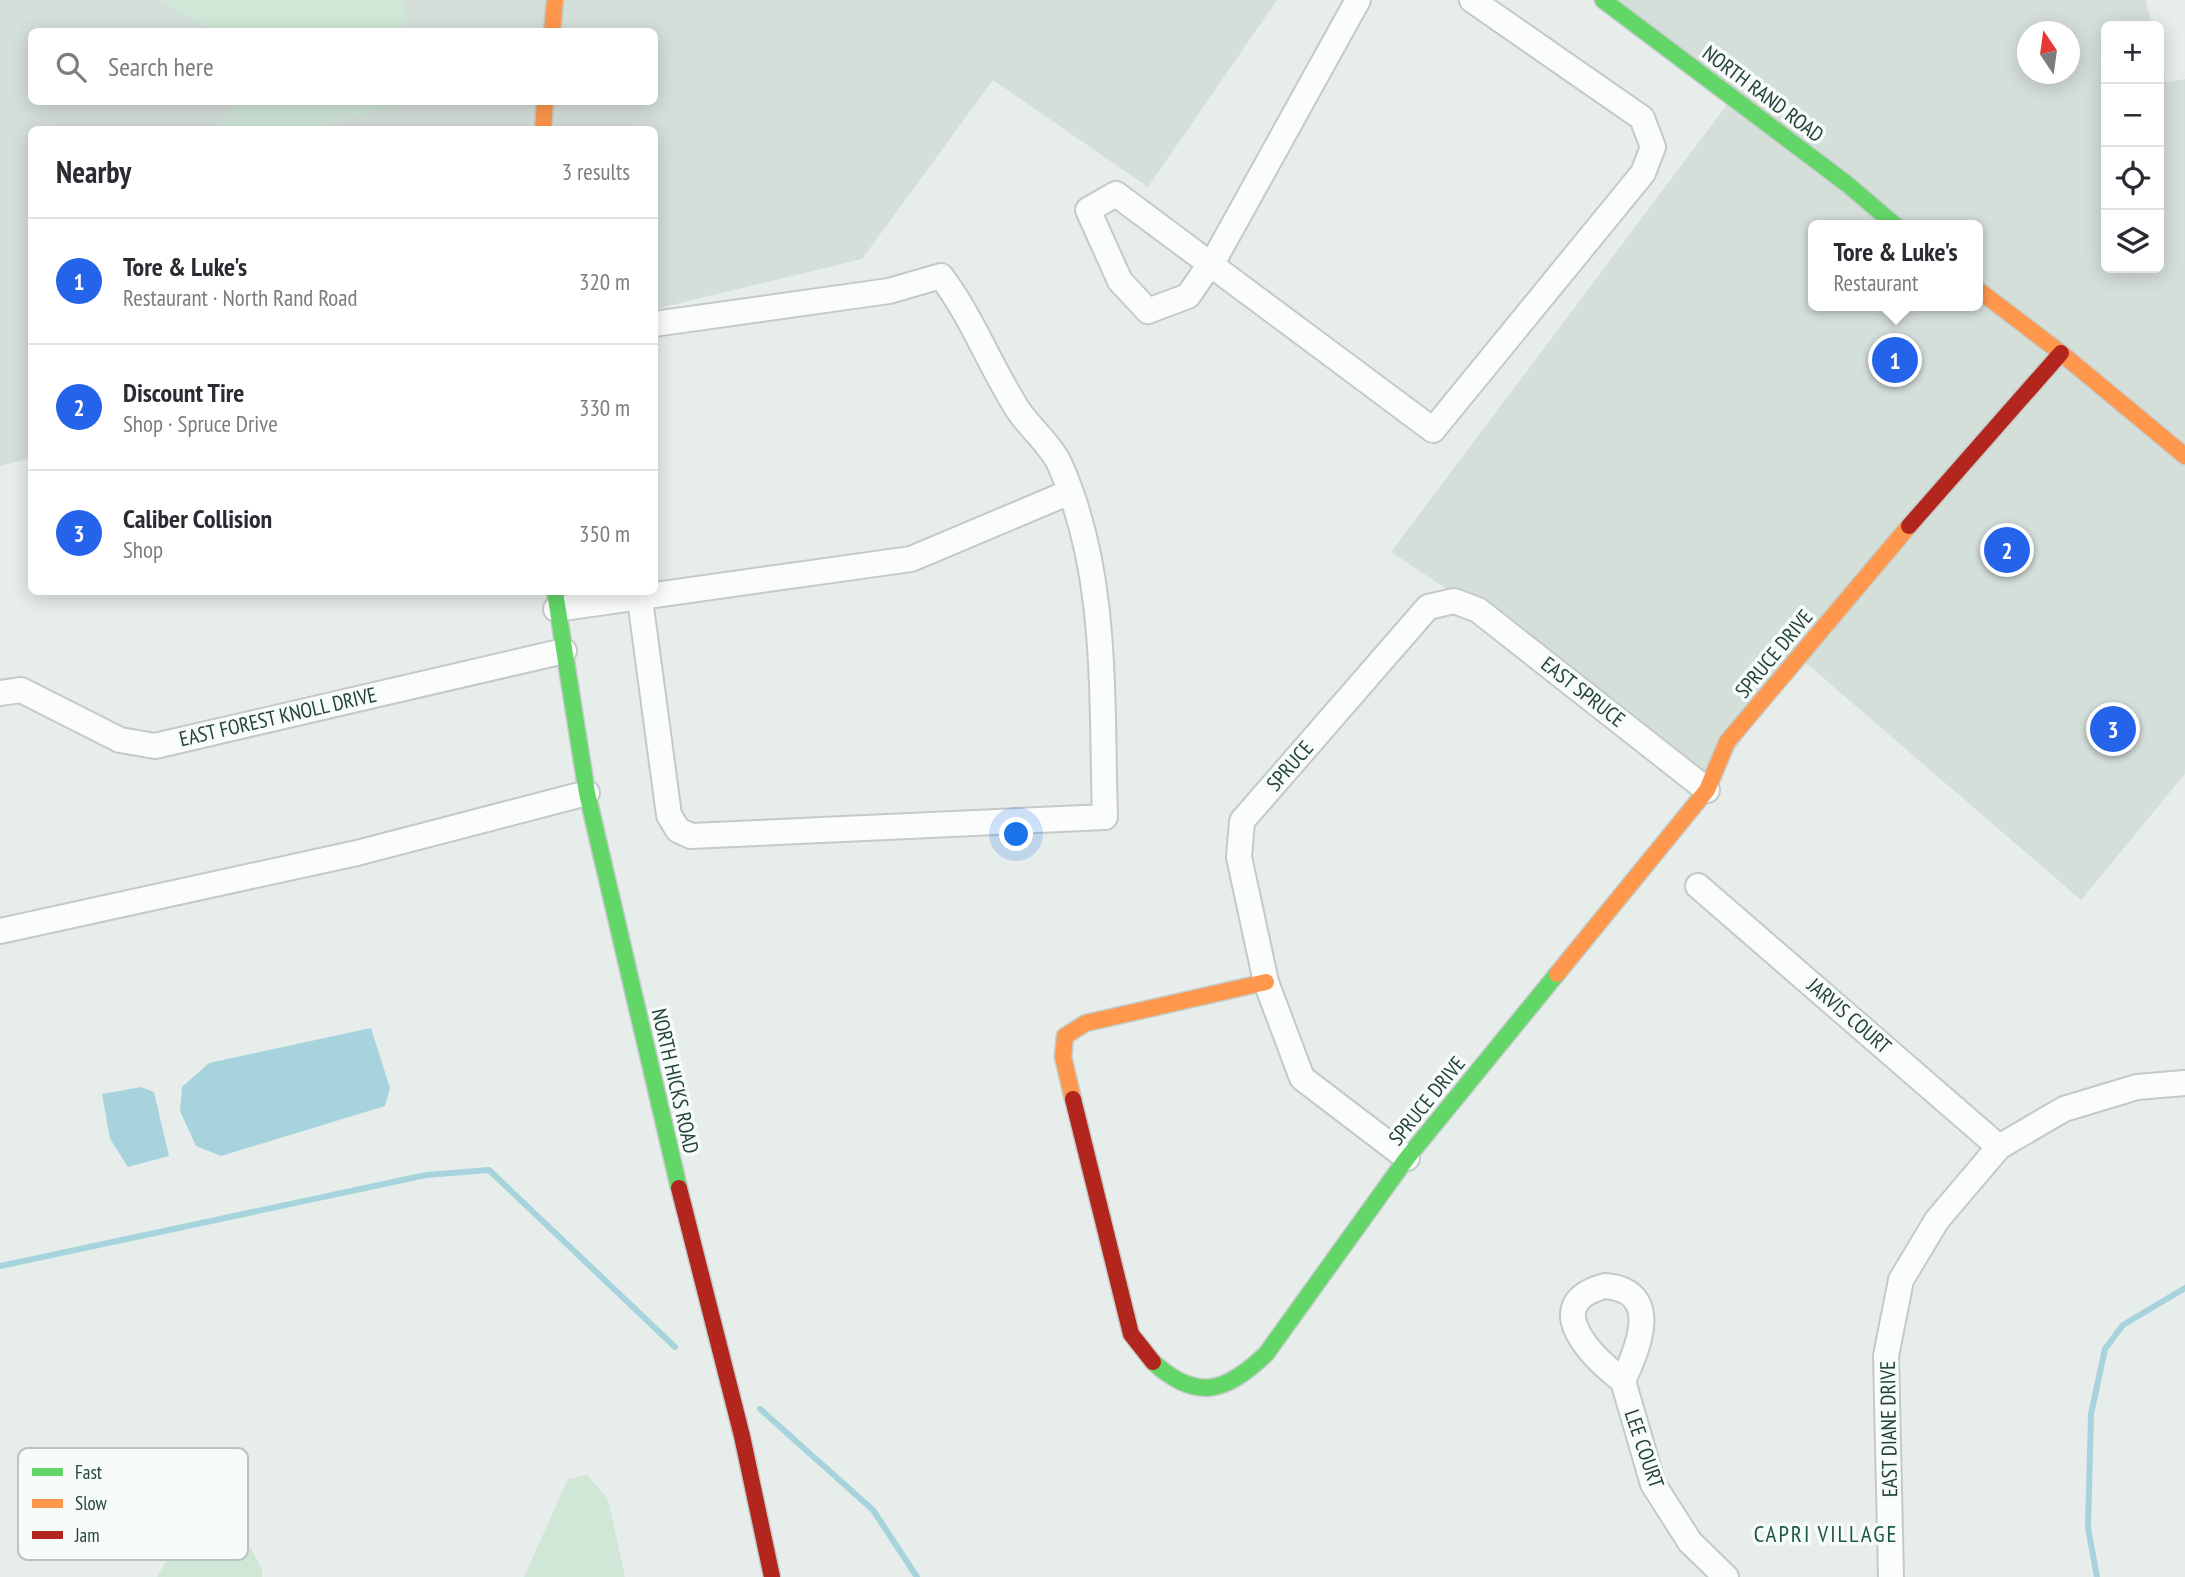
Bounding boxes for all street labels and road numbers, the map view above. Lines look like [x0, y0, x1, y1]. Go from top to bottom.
street label: NORTH RAND ROAD [1697, 39, 1829, 148]
street label: SPRUCE DRIVE [1729, 604, 1818, 703]
street label: EAST SPRUCE [1536, 650, 1631, 733]
street label: EAST FOREST KNOLL DRIVE [177, 681, 379, 752]
street label: SPRUCE [1260, 735, 1319, 796]
street label: JARVIS COURT [1801, 971, 1897, 1060]
street label: NORTH HICKS ROAD [646, 1006, 705, 1156]
street label: SPRUCE DRIVE [1382, 1050, 1471, 1151]
street label: EAST DIANE DRIVE [1874, 1361, 1903, 1497]
street label: LEE COURT [1618, 1406, 1671, 1492]

